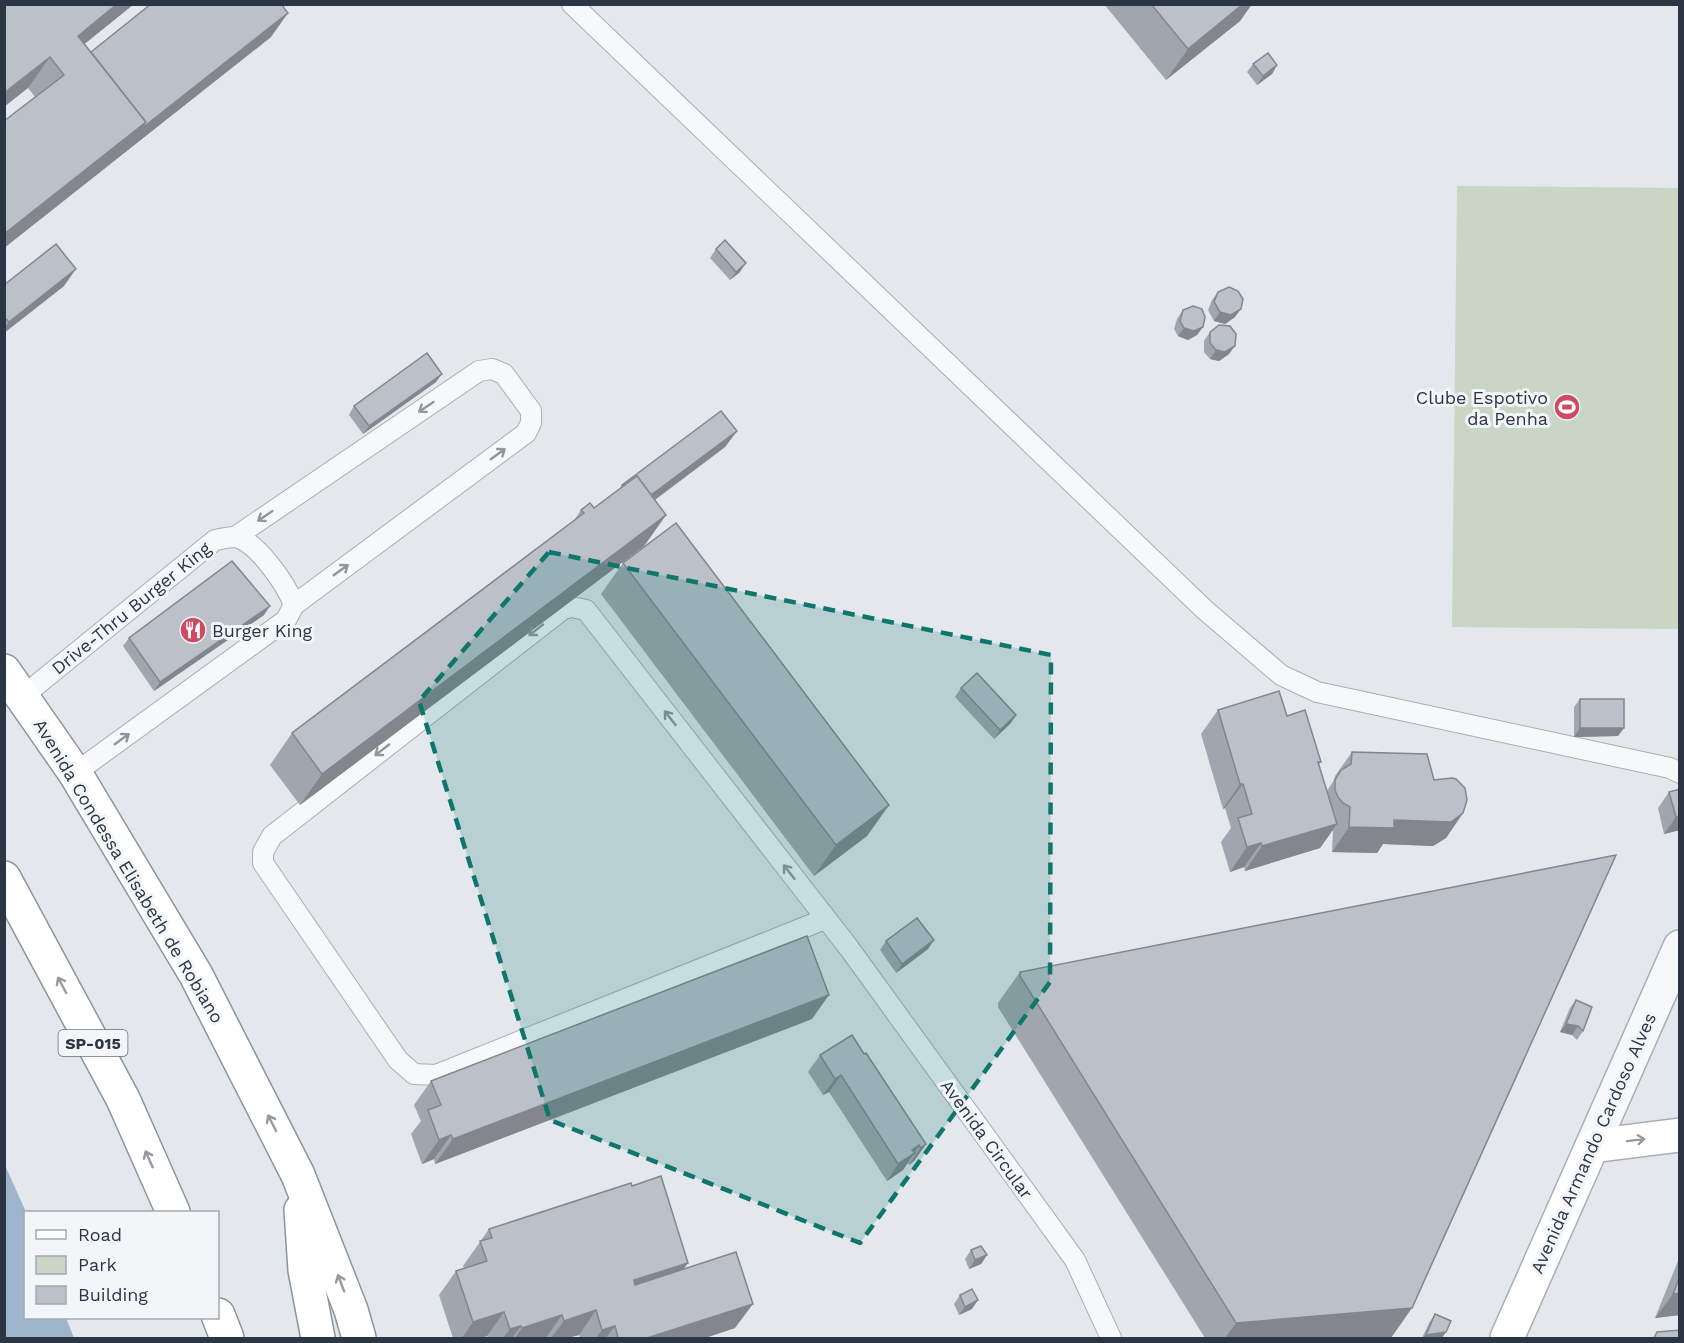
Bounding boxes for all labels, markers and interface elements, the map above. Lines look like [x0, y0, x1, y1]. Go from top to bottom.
place label: Clube Espotivo da Penha [1416, 387, 1548, 429]
sports icon: Clube Espotivo da Penha [1552, 392, 1582, 422]
one-way arrow [418, 401, 435, 413]
one-way arrow [489, 448, 505, 461]
one-way arrow [257, 510, 274, 522]
street label: Drive-Thru Burger King [47, 537, 215, 679]
one-way arrow [333, 564, 349, 577]
restaurant icon: Burger King [178, 615, 208, 645]
place label: Burger King [212, 620, 313, 641]
one-way arrow [528, 624, 544, 636]
one-way arrow [663, 710, 676, 726]
street label: Avenida Condessa Elisabeth de Robiano [30, 715, 228, 1027]
one-way arrow [113, 732, 129, 745]
one-way arrow [374, 743, 390, 756]
one-way arrow [783, 865, 796, 881]
one-way arrow [56, 977, 68, 994]
street label: Avenida Armando Cardoso Alves [1526, 1009, 1660, 1277]
road number: SP-015 [58, 1030, 128, 1056]
street label: Avenida Circular [937, 1075, 1037, 1203]
one-way arrow [266, 1115, 277, 1133]
one-way arrow [1625, 1135, 1645, 1146]
one-way arrow [143, 1150, 154, 1169]
legend [24, 1211, 219, 1319]
text: Road [78, 1224, 122, 1245]
text: Park [78, 1254, 117, 1275]
one-way arrow [335, 1274, 346, 1293]
text: Building [78, 1284, 148, 1305]

